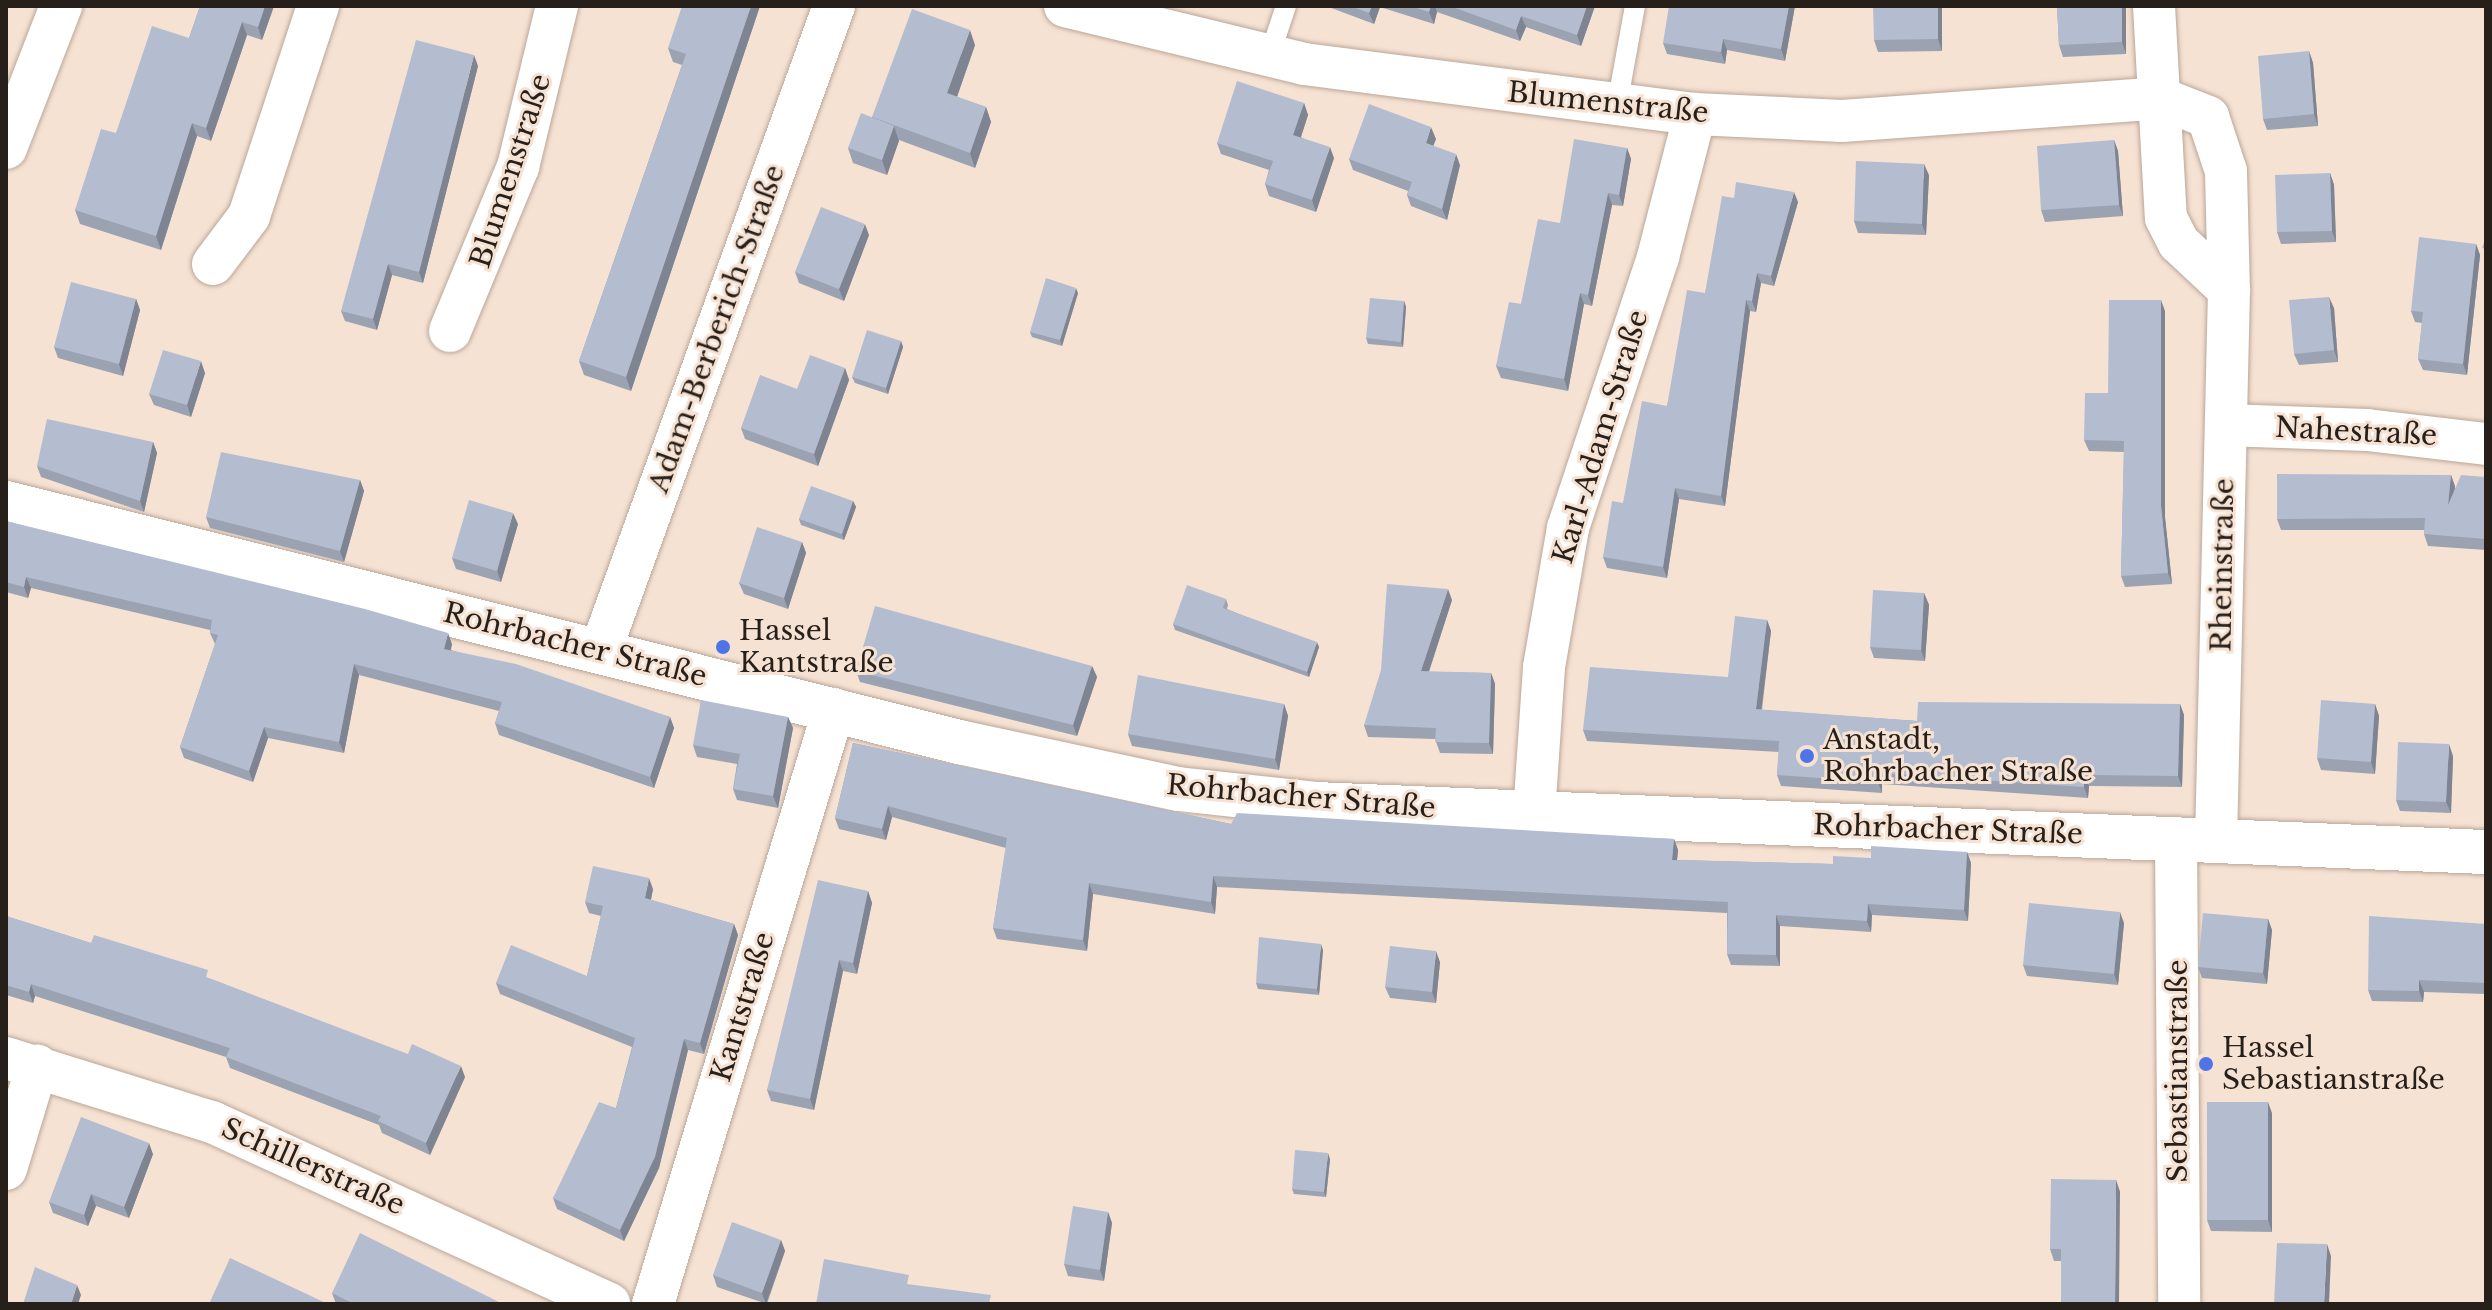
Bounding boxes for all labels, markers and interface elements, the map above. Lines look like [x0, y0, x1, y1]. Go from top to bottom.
street label: Blumenstraße [464, 70, 558, 272]
street label: Blumenstraße [1506, 76, 1710, 130]
street label: Adam-Berberich-Straße [642, 161, 792, 497]
street label: Karl-Adam-Straße [1546, 306, 1656, 568]
street label: Nahestraße [2274, 411, 2438, 453]
street label: Rheinstraße [2205, 478, 2241, 652]
street label: Rohrbacher Straße [440, 596, 710, 694]
place label: Hassel Kantstraße [739, 614, 894, 680]
marker: Hassel Kantstraße [714, 638, 732, 656]
place label: Anstadt, Rohrbacher Straße [1823, 723, 2094, 789]
marker: Anstadt, Rohrbacher Straße [1798, 747, 1816, 765]
street label: Rohrbacher Straße [1165, 768, 1437, 826]
street label: Rohrbacher Straße [1812, 808, 2084, 852]
street label: Kantstraße [704, 928, 782, 1086]
street label: Sebastianstraße [2161, 960, 2195, 1182]
place label: Hassel Sebastianstraße [2222, 1031, 2445, 1097]
marker: Hassel Sebastianstraße [2197, 1055, 2215, 1073]
street label: Schillerstraße [216, 1112, 410, 1222]

